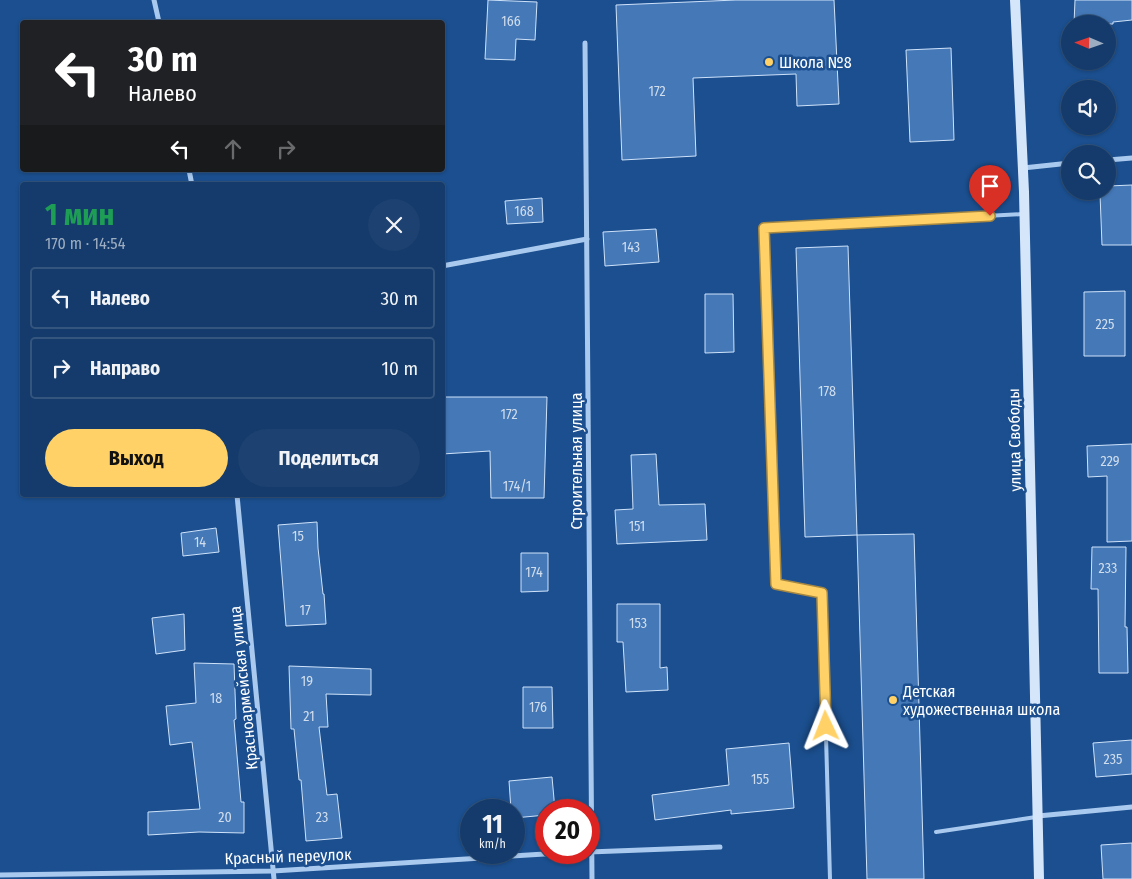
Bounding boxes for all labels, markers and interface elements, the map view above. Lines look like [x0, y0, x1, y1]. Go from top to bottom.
house number: 166 [501, 13, 521, 30]
north arrow [1061, 15, 1116, 70]
map controls [1061, 15, 1116, 200]
text: 30 m [128, 38, 198, 80]
icon: left [45, 40, 110, 105]
place label: Школа №8 [779, 53, 852, 72]
marker: Школа №8 [763, 56, 775, 68]
text: Налево [128, 80, 197, 107]
button: sound [1061, 80, 1116, 135]
house number: 172 [648, 83, 666, 100]
icon: left [166, 135, 194, 163]
icon: ahead [219, 135, 247, 163]
icon: right [272, 135, 300, 163]
button: search [1061, 145, 1116, 200]
pin [969, 165, 1011, 216]
icon: arrive [976, 172, 1004, 200]
text: 1 мин [45, 197, 114, 233]
button: close [368, 199, 420, 251]
house number: 168 [514, 203, 534, 220]
text: 170 m · 14:54 [45, 234, 125, 253]
house number: 143 [622, 239, 640, 256]
icon: left [47, 284, 75, 312]
text: Налево [90, 287, 150, 310]
text: 30 m [380, 287, 418, 310]
house number: 225 [1096, 316, 1114, 333]
icon: right [47, 354, 75, 382]
text: Направо [90, 357, 160, 380]
text: 10 m [382, 357, 418, 380]
house number: 178 [818, 383, 836, 400]
street label: улица Свободы [1004, 388, 1025, 492]
street label: Строительная улица [567, 392, 586, 529]
house number: 172 [500, 406, 518, 423]
button: Выход [45, 429, 228, 487]
button: Поделиться [238, 429, 420, 487]
house number: 229 [1100, 453, 1120, 470]
house number: 174/1 [503, 478, 531, 495]
house number: 151 [629, 518, 645, 535]
house number: 15 [292, 528, 304, 545]
house number: 14 [194, 534, 206, 551]
house number: 233 [1099, 560, 1117, 577]
house number: 174 [525, 564, 543, 581]
house number: 17 [299, 602, 311, 619]
street label: Красноармейская улица [225, 605, 262, 771]
house number: 153 [629, 615, 647, 632]
house number: 19 [301, 673, 313, 690]
place label: Детская художественная школа [902, 682, 1060, 719]
house number: 18 [210, 690, 222, 707]
marker: Детская художественная школа [887, 694, 899, 706]
house number: 176 [529, 699, 547, 716]
position arrow [799, 699, 851, 751]
house number: 21 [303, 708, 315, 725]
house number: 235 [1104, 751, 1122, 768]
house number: 155 [751, 771, 769, 788]
speed limit sign: 20 [535, 799, 600, 864]
house number: 20 [218, 809, 232, 826]
house number: 23 [316, 809, 328, 826]
text: 11 [482, 810, 503, 840]
text: km/h [479, 837, 506, 851]
street label: Красный переулок [224, 845, 352, 868]

